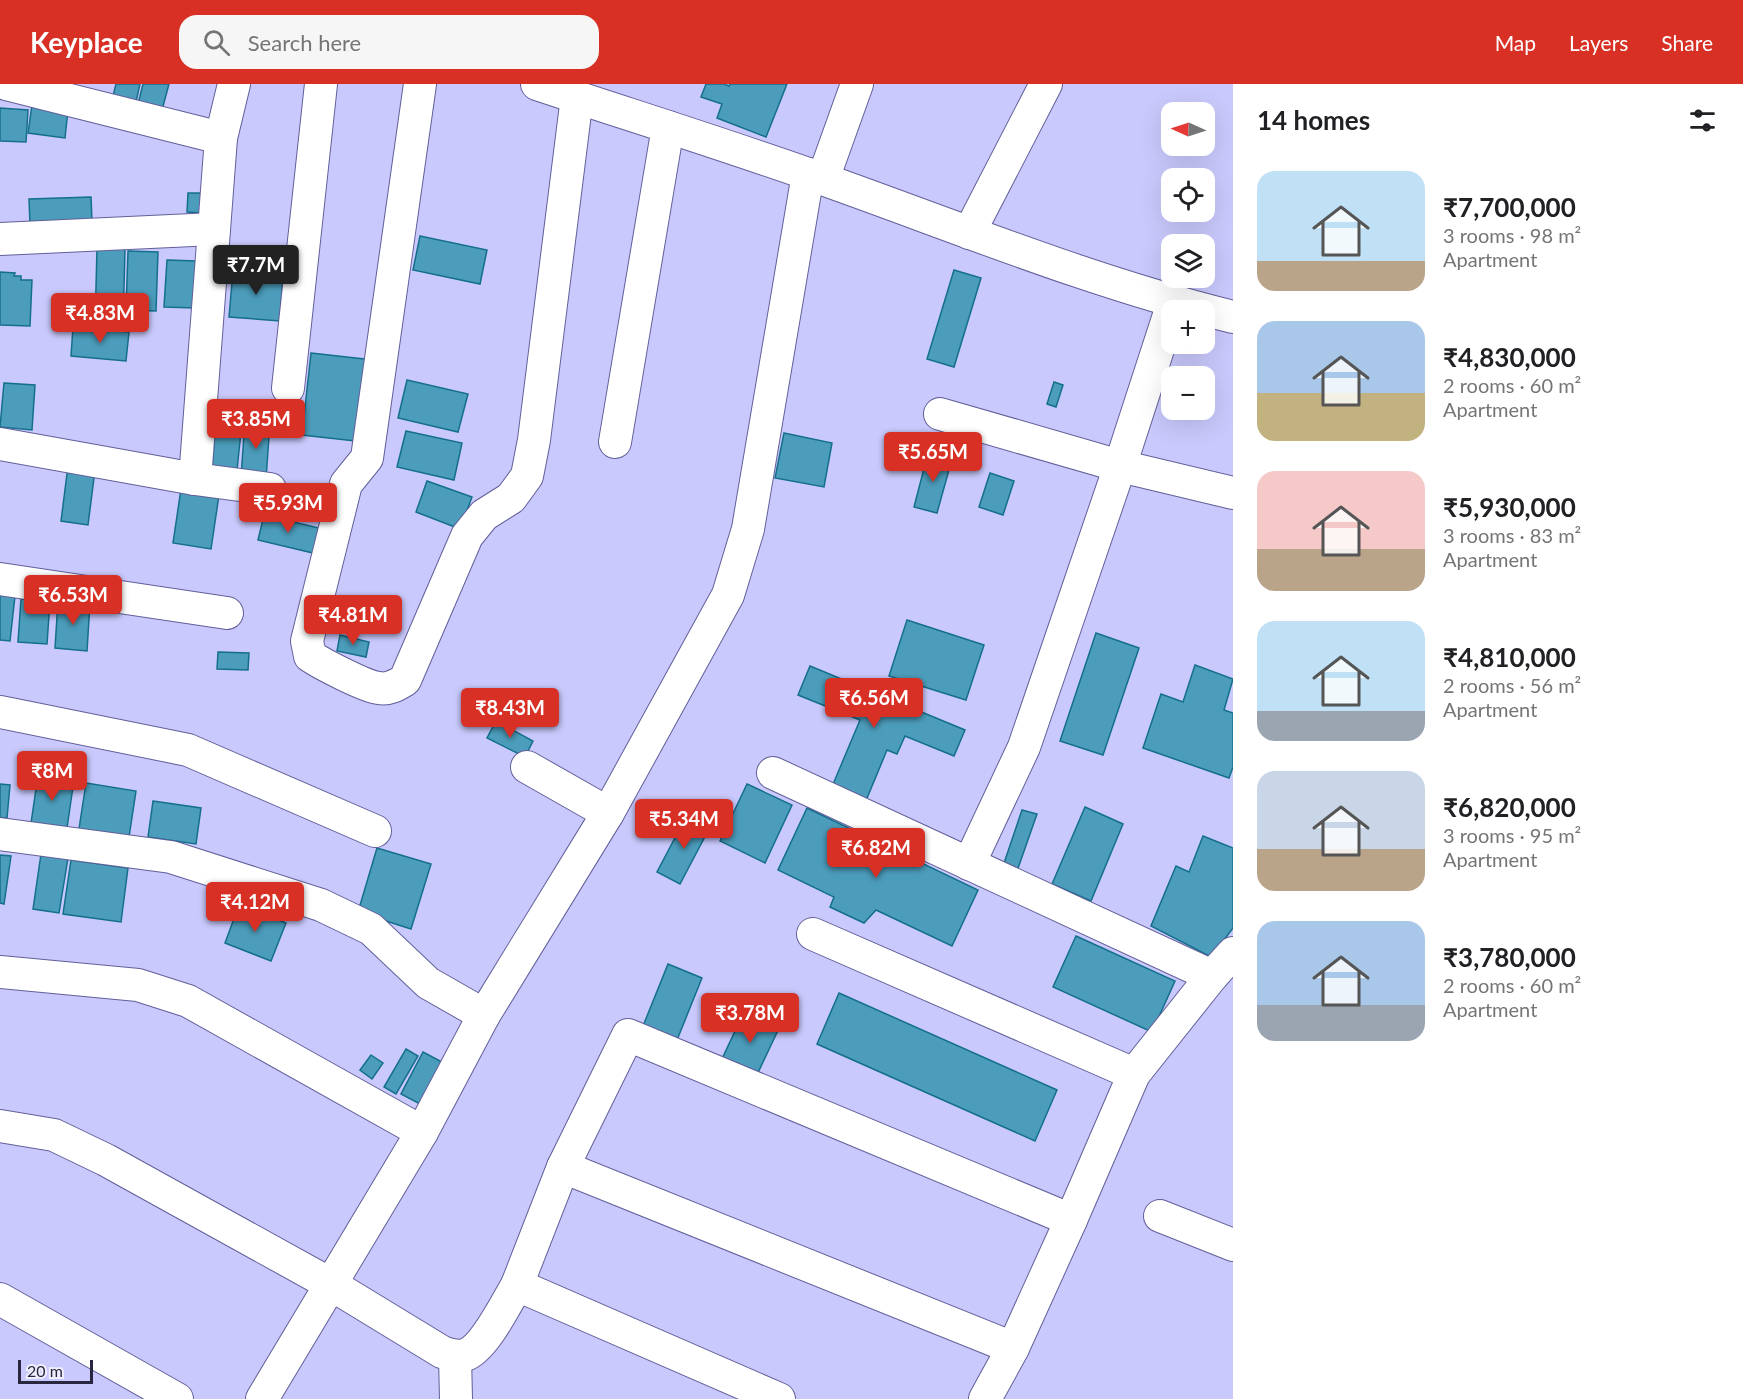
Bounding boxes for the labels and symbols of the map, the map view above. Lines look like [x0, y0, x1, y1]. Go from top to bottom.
north arrow [1161, 102, 1215, 156]
pin: ₹7.7M [214, 245, 298, 296]
pin: ₹4.83M [51, 293, 149, 344]
pin: ₹3.85M [207, 399, 305, 450]
pin: ₹5.65M [884, 432, 982, 483]
pin: ₹5.93M [239, 483, 337, 534]
pin: ₹6.53M [24, 575, 122, 626]
pin: ₹4.81M [304, 595, 402, 646]
pin: ₹6.56M [825, 678, 923, 729]
pin: ₹8.43M [461, 688, 559, 739]
pin: ₹8M [23, 751, 81, 802]
pin: ₹5.34M [635, 799, 733, 850]
pin: ₹6.82M [827, 828, 925, 879]
pin: ₹4.12M [206, 882, 304, 933]
pin: ₹3.78M [701, 993, 799, 1044]
scale bar [18, 1357, 93, 1384]

